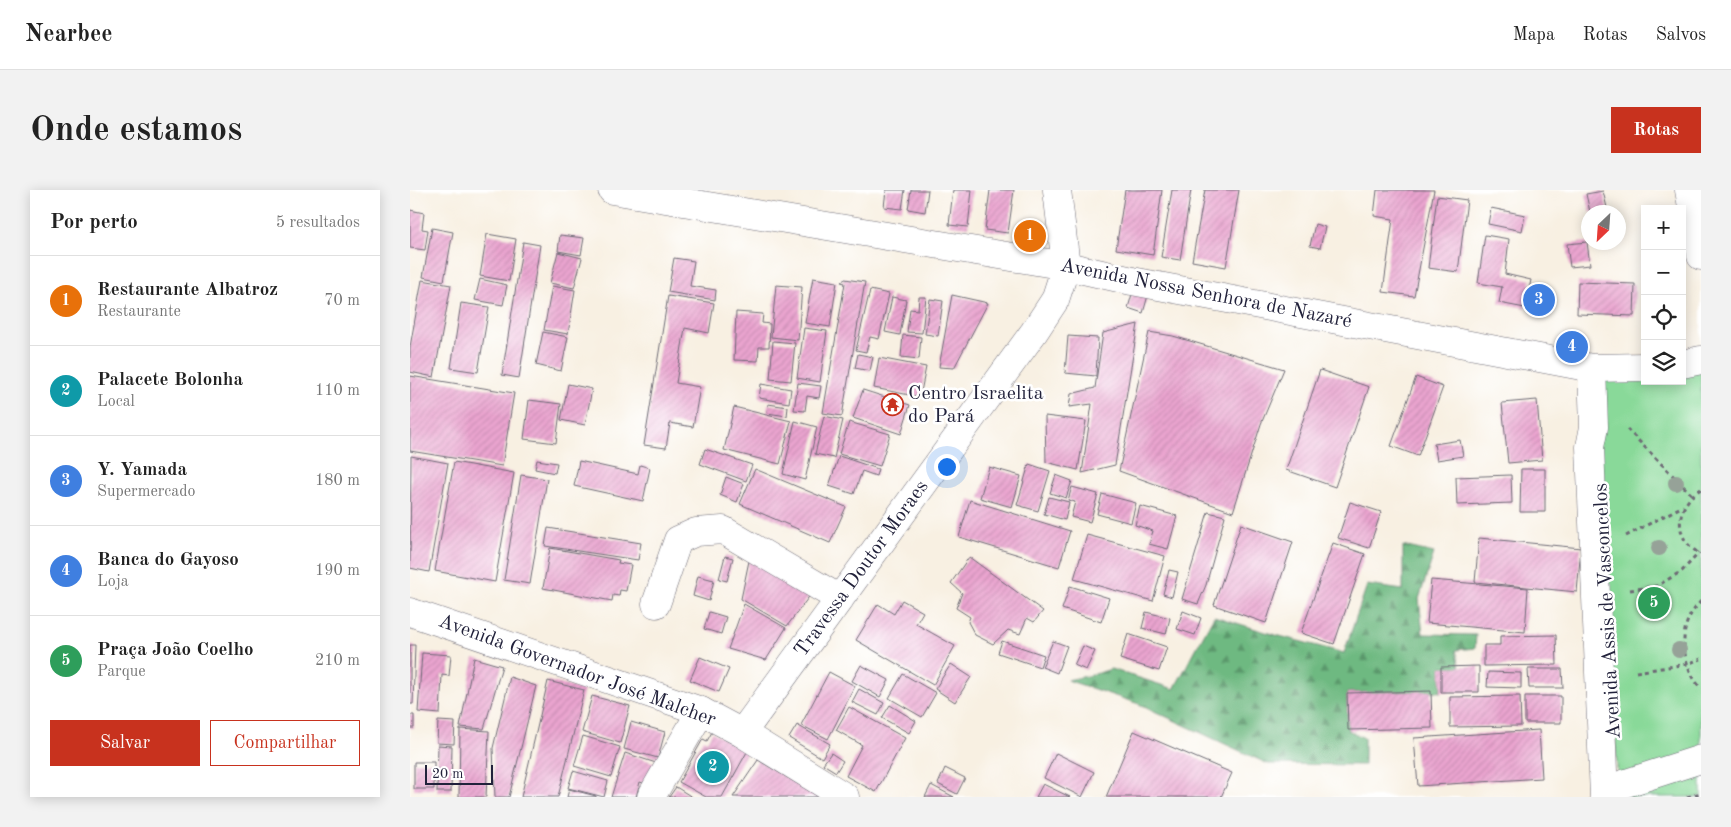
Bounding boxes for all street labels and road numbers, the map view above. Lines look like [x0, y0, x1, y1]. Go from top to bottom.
street label: Avenida Nossa Senhora de Nazaré [1059, 256, 1353, 332]
street label: Travessa Doutor Moraes [791, 477, 933, 661]
street label: Avenida Assis de Vasconcelos [1591, 483, 1625, 739]
street label: Avenida Governador José Malcher [436, 611, 718, 731]

